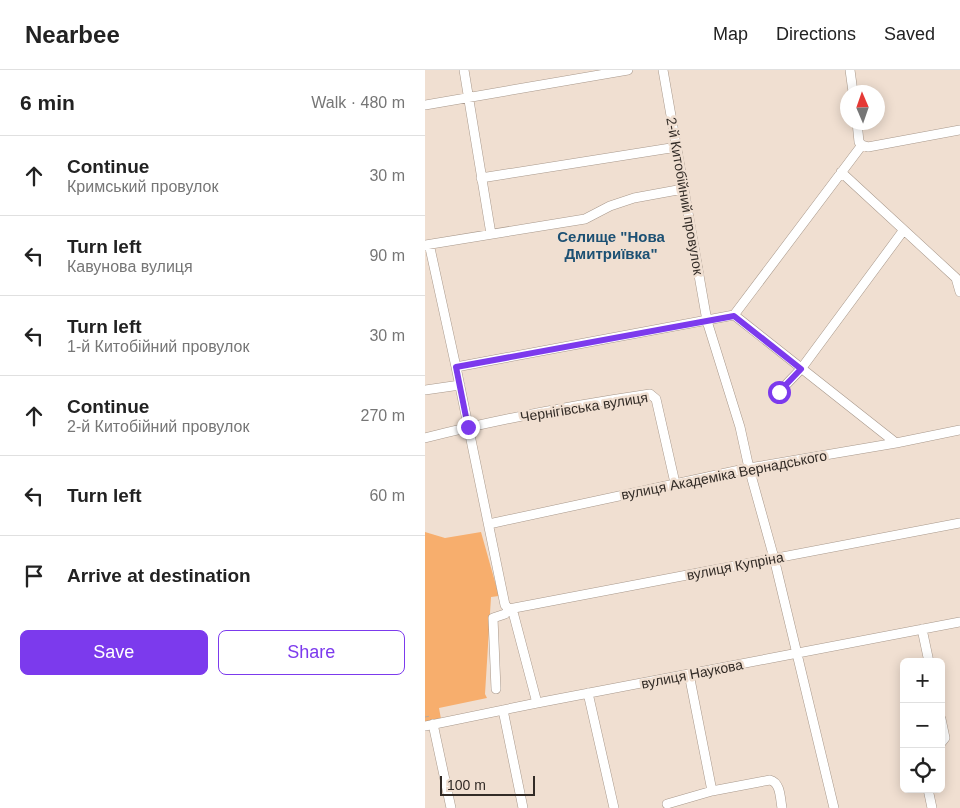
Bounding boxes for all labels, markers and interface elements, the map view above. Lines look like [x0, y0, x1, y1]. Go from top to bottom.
text: Nearbee [25, 21, 120, 48]
text: Map [713, 24, 748, 44]
text: Directions [776, 24, 856, 44]
text: Saved [884, 24, 935, 44]
north arrow [840, 85, 885, 130]
text: 6 min [20, 91, 75, 114]
text: Walk · 480 m [311, 94, 405, 111]
street label: 2-й Китобійний провулок [663, 116, 707, 277]
text: Continue [67, 156, 149, 177]
icon: ahead [20, 162, 48, 190]
text: 30 m [369, 167, 405, 184]
text: Кримський провулок [67, 178, 218, 195]
district label: Селище "Нова Дмитриївка" [557, 228, 665, 262]
text: Turn left [67, 236, 142, 257]
icon: left [20, 242, 48, 270]
text: 90 m [369, 247, 405, 264]
text: Кавунова вулиця [67, 258, 193, 275]
text: Turn left [67, 316, 142, 337]
icon: left [20, 322, 48, 350]
text: 30 m [369, 327, 405, 344]
text: 1-й Китобійний провулок [67, 338, 249, 355]
route start [768, 381, 791, 404]
street label: Чернігівська вулиця [519, 389, 649, 425]
text: Continue [67, 396, 149, 417]
icon: ahead [20, 402, 48, 430]
text: 270 m [361, 407, 405, 424]
route end [457, 416, 480, 439]
text: 2-й Китобійний провулок [67, 418, 249, 435]
street label: вулиця Академіка Вернадського [620, 447, 828, 503]
icon: left [20, 482, 48, 510]
text: Turn left [67, 485, 142, 506]
text: 60 m [369, 487, 405, 504]
street label: вулиця Купріна [685, 549, 785, 583]
icon: arrive [20, 562, 48, 590]
text: Arrive at destination [67, 565, 251, 586]
button: Save [20, 630, 208, 675]
button: Share [218, 630, 405, 675]
street label: вулиця Наукова [640, 656, 744, 692]
map controls [900, 658, 945, 793]
button: + [900, 658, 945, 703]
button: − [900, 703, 945, 748]
button: locate [900, 748, 945, 793]
scale bar [440, 773, 535, 796]
text: 100 m [447, 777, 486, 793]

